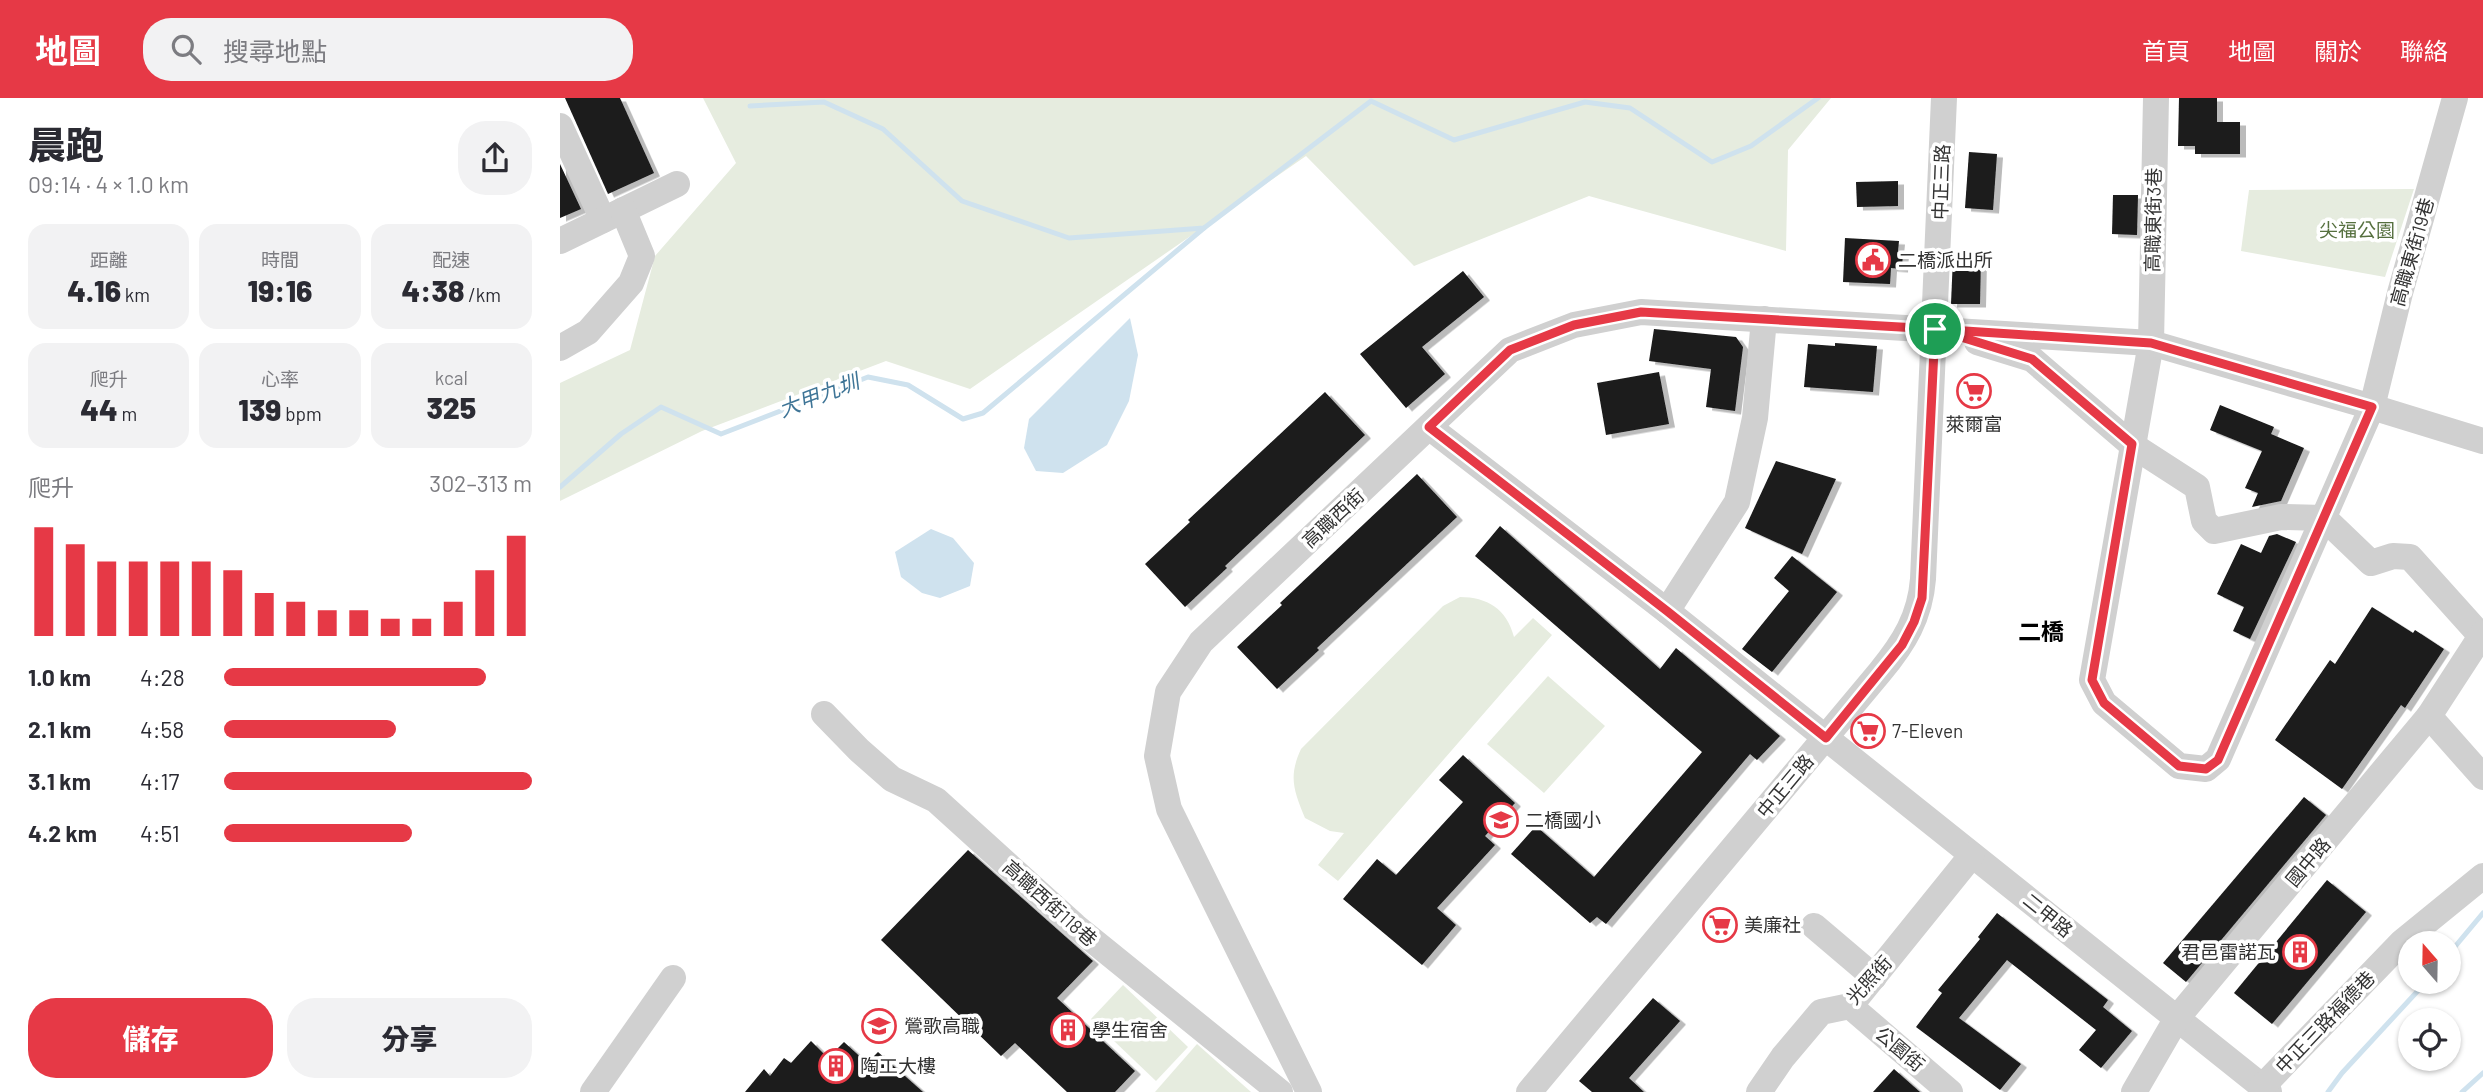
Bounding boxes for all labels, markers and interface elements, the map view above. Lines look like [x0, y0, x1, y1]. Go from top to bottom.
search box [143, 18, 633, 81]
text: 地圖 [35, 30, 101, 70]
icon: search [167, 30, 205, 68]
text: 搜尋地點 [223, 35, 327, 66]
text: 首頁 [2142, 36, 2190, 65]
text: 地圖 [2228, 36, 2276, 65]
text: 關於 [2314, 36, 2362, 65]
text: 聯絡 [2400, 36, 2448, 65]
text: 晨跑 [28, 121, 104, 167]
button: share [458, 121, 532, 195]
street label: 中正三路 [1928, 144, 1953, 220]
street label: 高職東街3巷 [2140, 167, 2165, 273]
text: 09:14 · 4 × 1.0 km [28, 170, 189, 198]
street label: 高職東街19巷 [2385, 195, 2438, 309]
park label: 尖福公園 [2319, 218, 2395, 241]
public building icon: 二橋派出所 [1854, 241, 1892, 279]
text: 距離 [90, 248, 128, 271]
text: 時間 [261, 248, 299, 271]
text: 配速 [432, 248, 470, 271]
place label: 二橋派出所 [1898, 248, 1993, 271]
text: 4.16 [67, 272, 121, 308]
text: 19:16 [248, 272, 312, 308]
text: 4:38 [402, 272, 464, 308]
text: km [121, 283, 150, 306]
text: /km [464, 283, 501, 306]
pin [1905, 299, 1965, 359]
icon: arrive [1916, 310, 1954, 348]
text: kcal [435, 366, 468, 389]
text: 爬升 [90, 367, 128, 390]
text: 心率 [261, 367, 299, 390]
water label: 大甲九圳 [775, 367, 865, 421]
supermarket icon: 萊爾富 [1955, 372, 1993, 410]
text: 325 [426, 389, 476, 425]
text: 44 [80, 391, 118, 427]
text: 139 [238, 391, 281, 427]
text: m [118, 402, 137, 425]
text: bpm [281, 402, 322, 425]
place label: 萊爾富 [1945, 412, 2003, 435]
text: 302–313 m [429, 469, 532, 497]
text: 爬升 [28, 473, 74, 501]
street label: 高職西街 [1297, 483, 1368, 552]
district label: 二橋 [2018, 617, 2064, 645]
text: 1.0 km [28, 663, 91, 691]
text: 4:28 [140, 663, 185, 691]
supermarket icon: 7-Eleven [1849, 712, 1887, 750]
text: 2.1 km [28, 715, 91, 743]
text: 4:58 [140, 715, 184, 743]
place label: 7-Eleven [1892, 719, 1963, 742]
street label: 中正三路 [1751, 749, 1818, 822]
text: 3.1 km [28, 767, 91, 795]
text: 4:17 [140, 767, 179, 795]
school or university icon: 二橋國小 [1482, 801, 1520, 839]
place label: 二橋國小 [1525, 808, 1601, 831]
text: 4.2 km [28, 819, 97, 847]
text: 4:51 [140, 819, 180, 847]
street label: 國中路 [2280, 832, 2335, 891]
street label: 高職西街118巷 [999, 855, 1102, 951]
street label: 二甲路 [2019, 888, 2078, 941]
supermarket icon: 美廉社 [1701, 906, 1739, 944]
place label: 美廉社 [1744, 913, 1801, 936]
north arrow [2398, 931, 2460, 994]
map controls [2398, 931, 2461, 1071]
building icon: 君邑雷諾瓦 [2281, 933, 2319, 971]
place label: 君邑雷諾瓦 [2181, 940, 2276, 963]
street label: 光照街 [1841, 951, 1896, 1009]
street label: 中正三路福德巷 [2270, 966, 2379, 1077]
button: 儲存 [28, 998, 273, 1078]
button: 分享 [287, 998, 532, 1078]
school or university icon: 鶯歌高職 [860, 1007, 898, 1045]
button: locate [2398, 1008, 2461, 1071]
building icon: 學生宿舍 [1049, 1011, 1087, 1049]
place label: 鶯歌高職 [904, 1014, 980, 1037]
place label: 學生宿舍 [1092, 1018, 1168, 1041]
street label: 公園街 [1871, 1021, 1930, 1076]
building icon: 陶工大樓 [817, 1047, 855, 1085]
place label: 陶工大樓 [860, 1054, 936, 1077]

